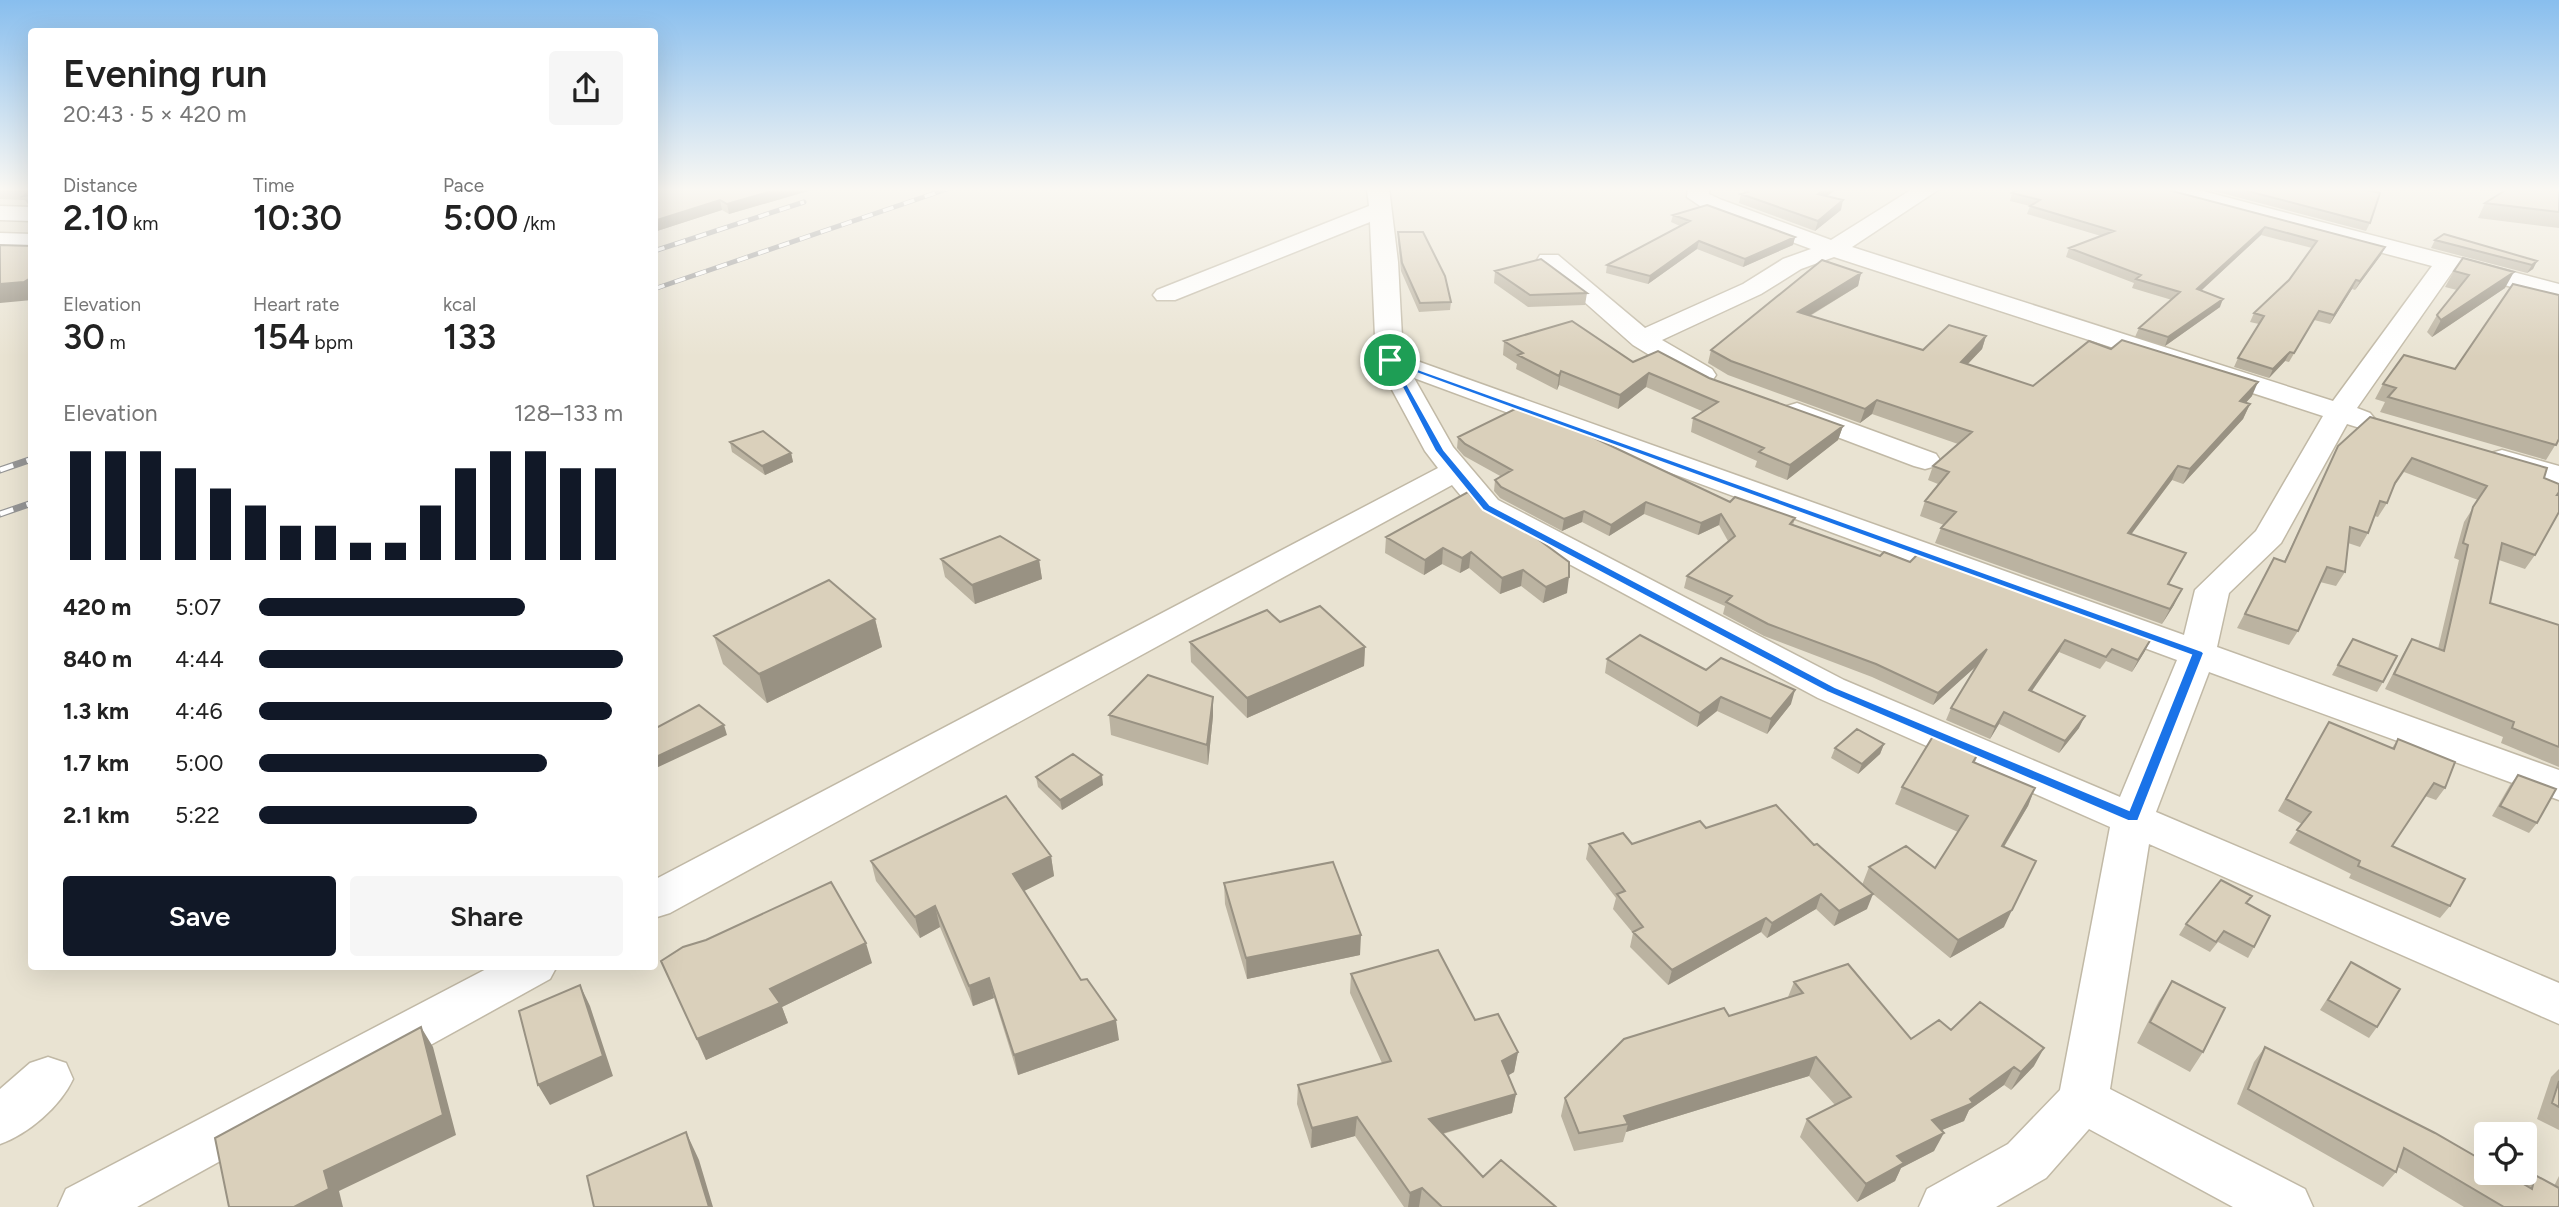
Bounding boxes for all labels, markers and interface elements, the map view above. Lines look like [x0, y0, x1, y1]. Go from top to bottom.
text: Evening run [63, 51, 267, 97]
button: share [549, 51, 623, 125]
text: 20:43 · 5 × 420 m [63, 100, 246, 128]
text: Distance [63, 174, 137, 197]
text: Time [253, 174, 294, 197]
text: Pace [443, 174, 484, 197]
text: 2.10 [63, 197, 128, 239]
text: 10:30 [253, 197, 342, 239]
text: 5:00 [443, 197, 518, 239]
text: km [128, 212, 158, 235]
text: /km [518, 212, 556, 235]
text: Elevation [63, 293, 141, 316]
text: Heart rate [253, 293, 339, 316]
text: kcal [443, 293, 476, 316]
text: 30 [63, 316, 105, 358]
text: 154 [253, 316, 310, 358]
text: 133 [443, 316, 496, 358]
pin [1360, 330, 1420, 390]
text: m [105, 331, 126, 354]
text: bpm [310, 331, 353, 354]
icon: arrive [1371, 341, 1409, 379]
text: Elevation [63, 399, 158, 427]
text: 128–133 m [514, 399, 623, 427]
text: 420 m [63, 593, 131, 621]
text: 5:07 [175, 593, 221, 621]
text: 840 m [63, 645, 132, 673]
text: 4:44 [175, 645, 224, 673]
text: 1.3 km [63, 697, 129, 725]
text: 4:46 [175, 697, 222, 725]
text: 1.7 km [63, 749, 129, 777]
text: 5:00 [175, 749, 224, 777]
text: 2.1 km [63, 801, 130, 829]
text: 5:22 [175, 801, 220, 829]
button: Save [63, 876, 336, 956]
button: Share [350, 876, 623, 956]
map controls [2474, 1122, 2537, 1185]
button: locate [2474, 1122, 2537, 1185]

